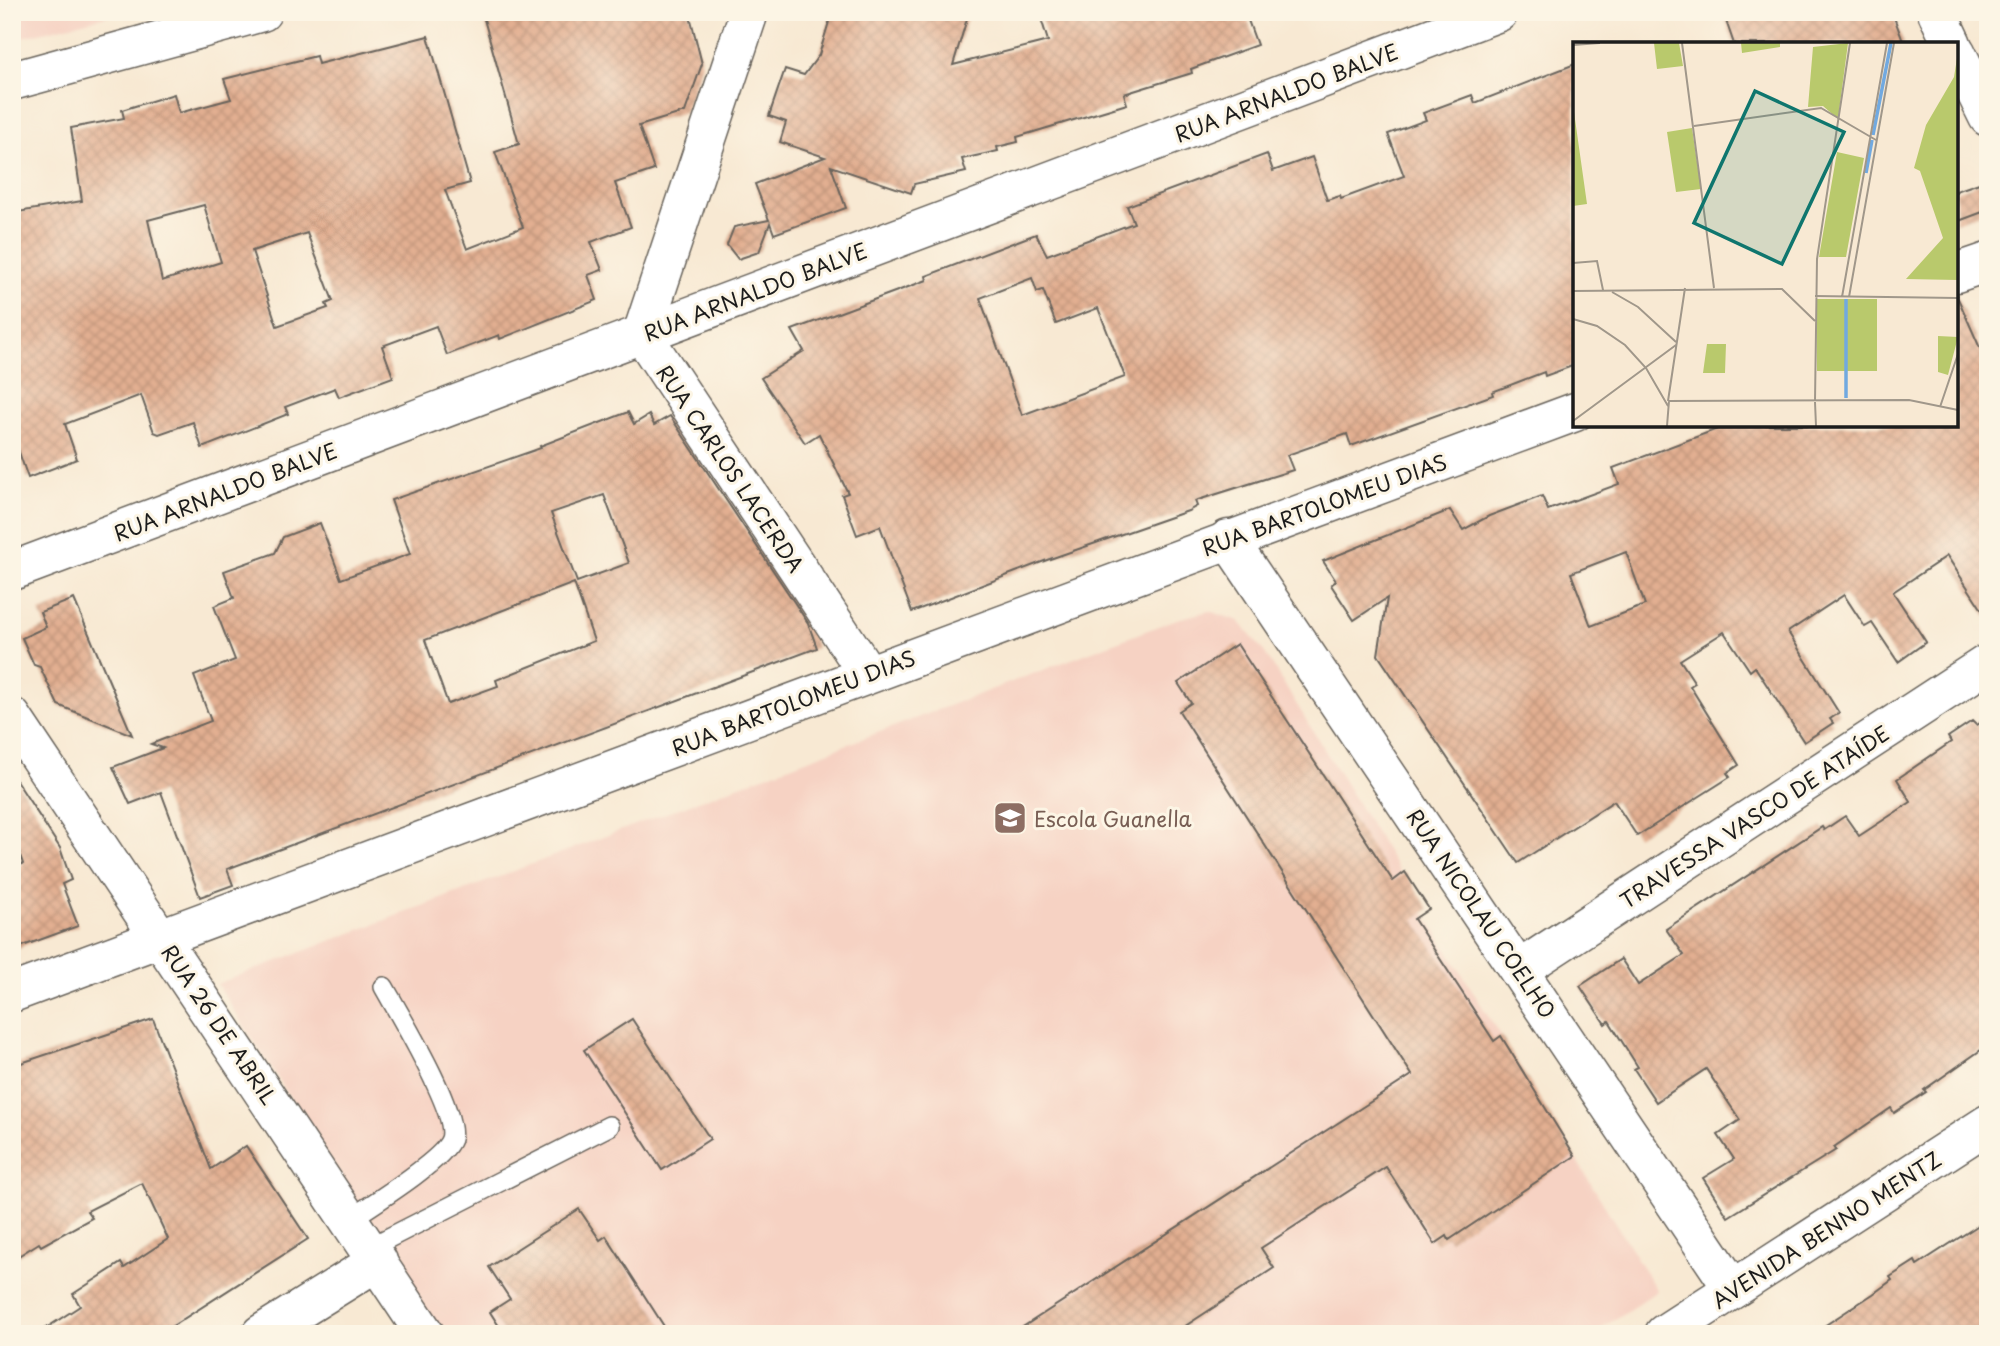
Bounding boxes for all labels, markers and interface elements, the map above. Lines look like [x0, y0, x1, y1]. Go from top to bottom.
street label: RUA ARNALDO BALVE [1169, 35, 1403, 149]
inset map [1573, 42, 1958, 427]
street label: RUA ARNALDO BALVE [638, 234, 872, 348]
street label: RUA CARLOS LACERDA [649, 358, 813, 578]
street label: RUA ARNALDO BALVE [108, 434, 342, 548]
street label: RUA BARTOLOMEU DIAS [1197, 445, 1451, 563]
street label: RUA BARTOLOMEU DIAS [666, 641, 920, 763]
street label: TRAVESSA VASCO DE ATAÍDE [1613, 717, 1895, 915]
school or university icon: Escola Guanella [991, 799, 1029, 837]
place label: Escola Guanella [1034, 802, 1192, 834]
street label: RUA NICOLAU COELHO [1400, 802, 1564, 1024]
street label: RUA 26 DE ABRIL [154, 938, 286, 1110]
street label: AVENIDA BENNO MENTZ [1705, 1143, 1947, 1315]

